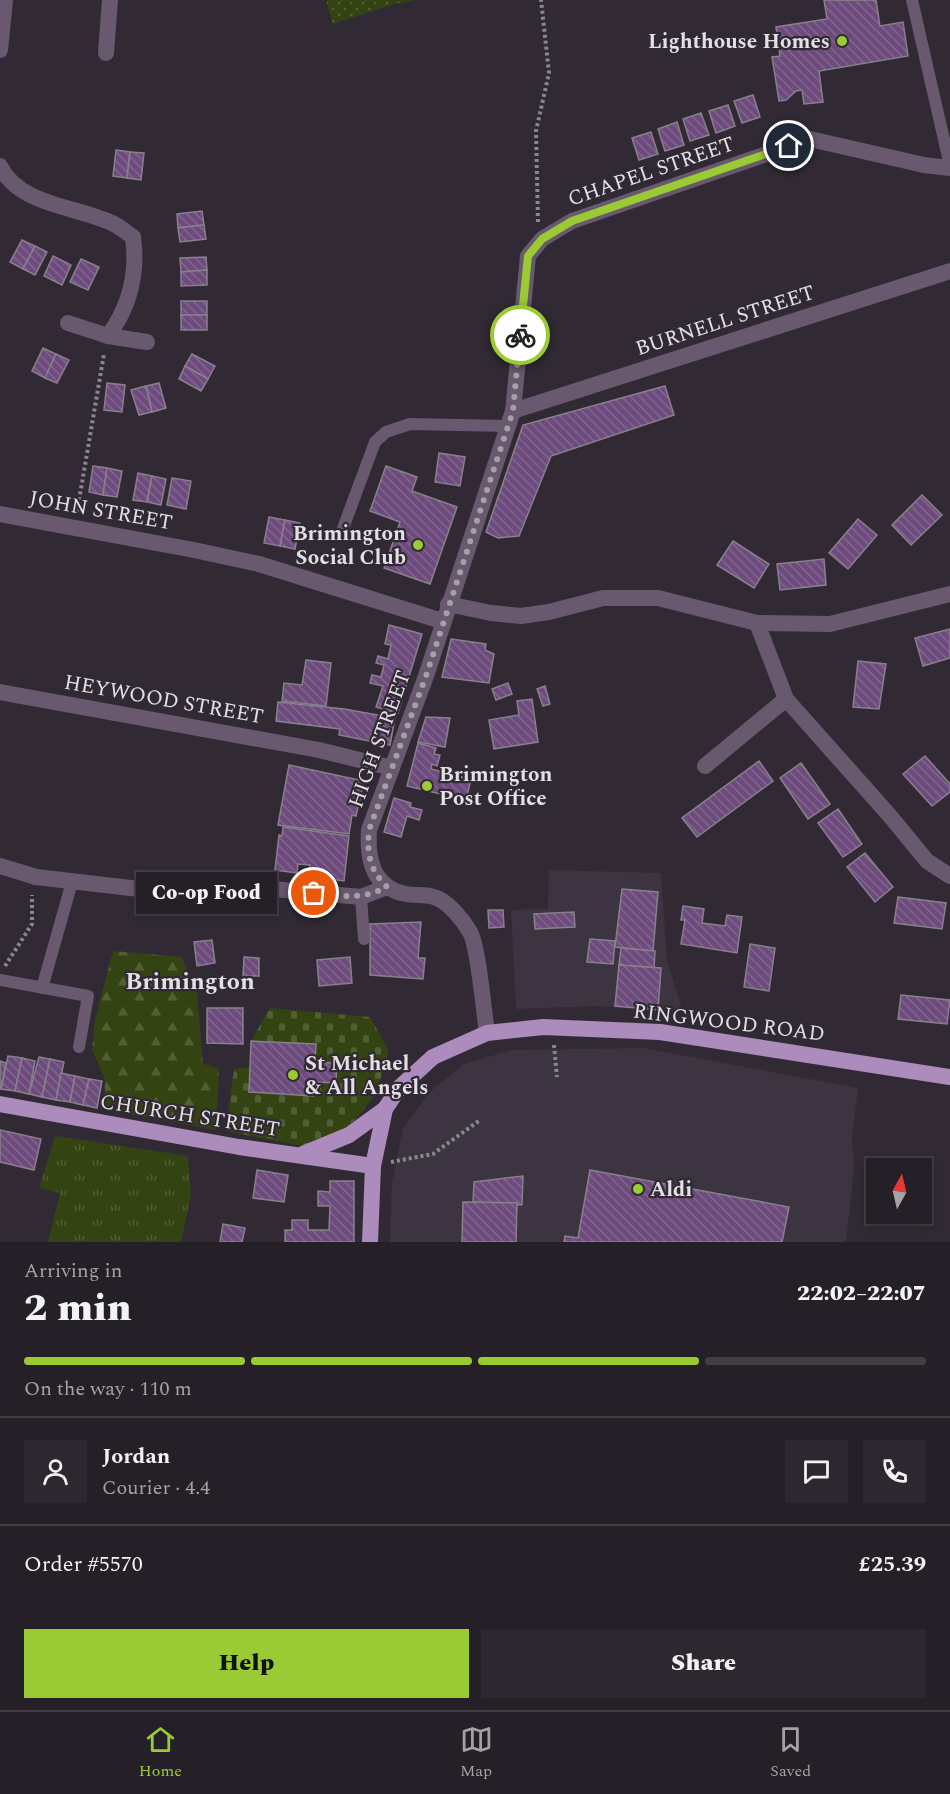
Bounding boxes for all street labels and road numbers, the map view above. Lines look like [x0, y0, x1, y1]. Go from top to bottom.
street label: CHAPEL STREET [564, 128, 739, 215]
street label: BURNELL STREET [632, 277, 819, 365]
street label: JOHN STREET [27, 483, 175, 539]
street label: HIGH STREET [340, 666, 420, 813]
street label: HEYWOOD STREET [62, 667, 266, 733]
street label: RINGWOOD ROAD [631, 995, 827, 1051]
street label: CHURCH STREET [98, 1086, 282, 1146]

